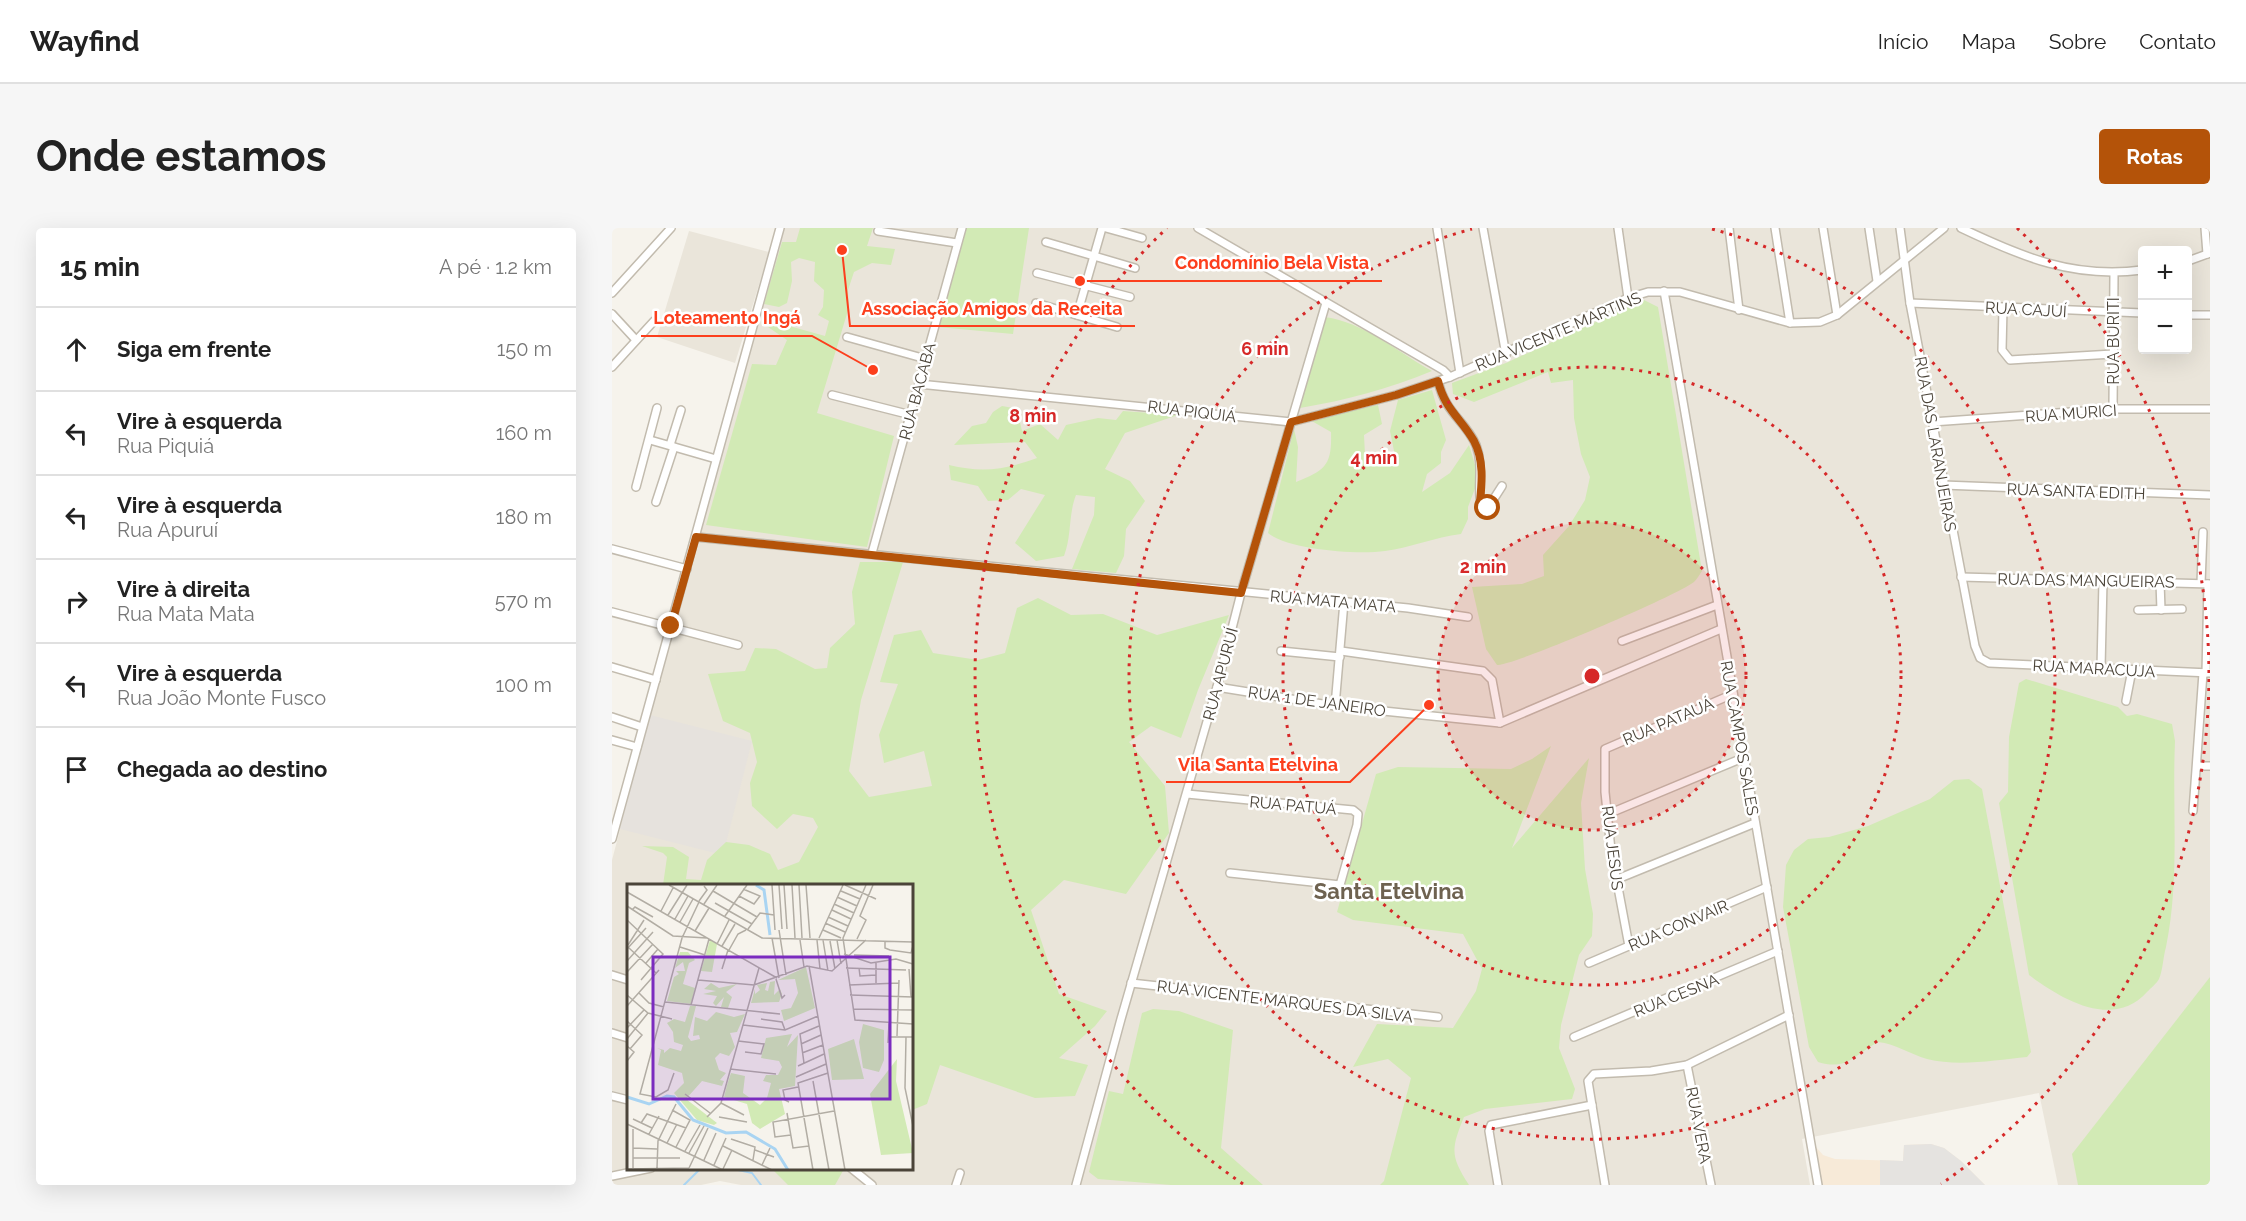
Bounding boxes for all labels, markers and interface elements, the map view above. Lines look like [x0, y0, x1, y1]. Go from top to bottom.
text: Wayfind [30, 25, 140, 58]
text: Início [1878, 29, 1928, 54]
text: Mapa [1961, 29, 2016, 54]
text: Sobre [2049, 29, 2106, 54]
text: Contato [2139, 29, 2216, 54]
button: Rotas [2099, 129, 2210, 184]
text: Onde estamos [36, 132, 327, 181]
callout: Condomínio Bela Vista [1163, 245, 1382, 281]
map controls [2138, 246, 2192, 354]
button: + [2138, 246, 2192, 300]
text: 15 min [60, 252, 140, 282]
text: Condomínio Bela Vista [1175, 252, 1369, 273]
text: A pé · 1.2 km [439, 255, 552, 279]
street label: RUA VICENTE MARTINS [1472, 288, 1644, 375]
callout: Associação Amigos da Receita [850, 290, 1135, 326]
street label: RUA CAJUÍ [1985, 297, 2067, 321]
street label: RUA BURITI [2104, 297, 2123, 385]
text: Associação Amigos da Receita [861, 298, 1123, 319]
callout: Loteamento Ingá [641, 300, 812, 336]
button: − [2138, 300, 2192, 354]
text: Loteamento Ingá [653, 307, 801, 328]
icon: ahead [60, 333, 93, 366]
text: Siga em frente [117, 336, 271, 362]
text: 150 m [497, 337, 552, 361]
text: 6 min [1241, 338, 1289, 359]
street label: RUA BACABA [895, 340, 940, 442]
street label: RUA DAS LARANJEIRAS [1911, 355, 1960, 534]
street label: RUA PIQUIÁ [1146, 396, 1238, 426]
street label: RUA MURICI [2025, 401, 2118, 426]
text: 8 min [1009, 405, 1057, 426]
text: Vire à esquerda [117, 408, 282, 434]
icon: left [60, 417, 93, 450]
text: 160 m [496, 421, 552, 445]
text: Rua Piquiá [117, 434, 214, 458]
text: 4 min [1351, 447, 1397, 468]
street label: RUA SANTA EDITH [2006, 480, 2146, 503]
text: Vire à esquerda [117, 492, 282, 518]
route start [1474, 494, 1500, 520]
icon: left [60, 501, 93, 534]
text: 180 m [496, 505, 552, 529]
text: Rua Apuruí [117, 518, 218, 542]
text: 2 min [1460, 556, 1506, 577]
street label: RUA DAS MANGUEIRAS [1997, 569, 2175, 592]
text: Vire à direita [117, 576, 250, 602]
icon: right [60, 585, 93, 618]
street label: RUA MATA MATA [1269, 587, 1397, 616]
text: 570 m [495, 589, 552, 613]
text: Rua Mata Mata [117, 602, 255, 626]
route end [657, 612, 683, 638]
street label: RUA APURUÍ [1198, 625, 1242, 723]
street label: RUA MARACUJA [2032, 656, 2156, 681]
street label: RUA CAMPOS SALES [1717, 659, 1763, 817]
text: Vire à esquerda [117, 660, 282, 686]
centre of rings [1582, 666, 1602, 686]
icon: left [60, 669, 93, 702]
text: 100 m [495, 673, 552, 697]
street label: RUA 1 DE JANEIRO [1247, 682, 1387, 721]
text: Rua João Monte Fusco [117, 686, 326, 710]
street label: RUA PATAUÁ [1620, 693, 1717, 749]
callout: Vila Santa Etelvina [1166, 746, 1350, 782]
icon: arrive [60, 753, 93, 786]
text: Vila Santa Etelvina [1178, 754, 1338, 775]
text: Chegada ao destino [117, 756, 327, 782]
street label: RUA PATUÁ [1249, 791, 1338, 819]
street label: RUA JESUS [1598, 805, 1627, 892]
district label: Santa Etelvina [1314, 878, 1464, 904]
inset map [627, 884, 914, 1170]
street label: RUA CONVAIR [1625, 896, 1731, 955]
street label: RUA CESNA [1631, 970, 1722, 1021]
street label: RUA VICENTE MARQUES DA SILVA [1156, 976, 1414, 1027]
street label: RUA VERA [1682, 1085, 1715, 1165]

